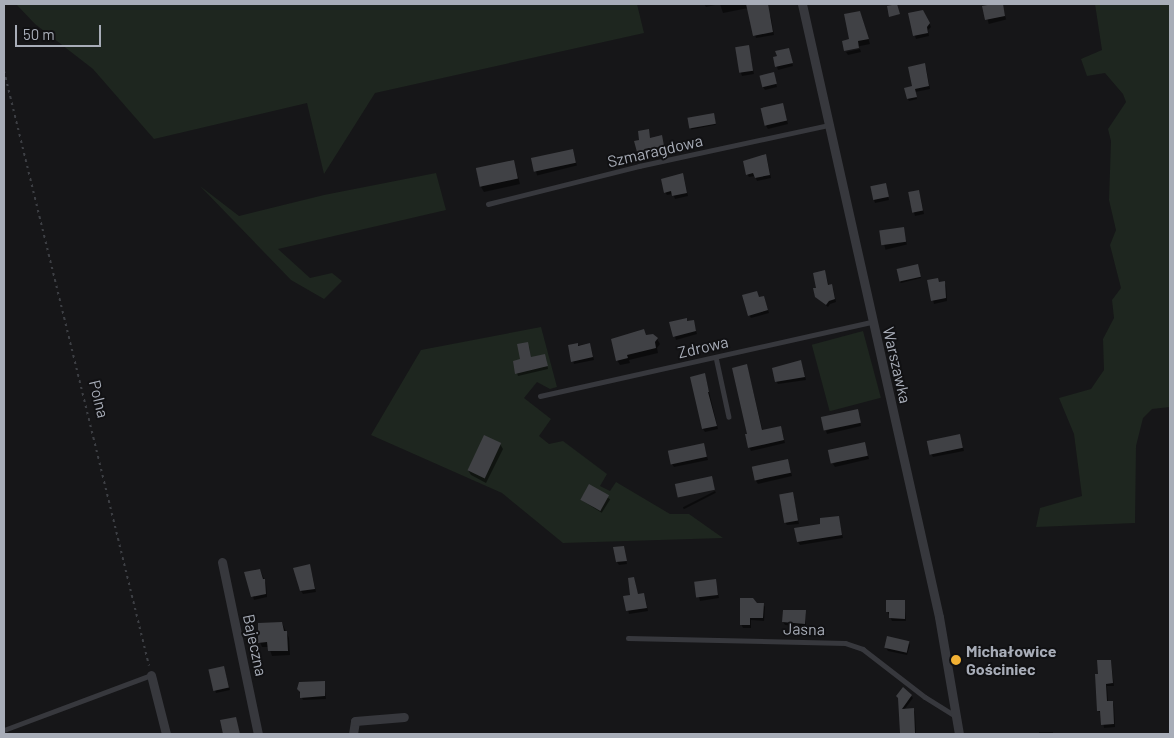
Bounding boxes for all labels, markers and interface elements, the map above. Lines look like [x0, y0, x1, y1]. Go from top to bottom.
scale bar [18, 15, 104, 47]
text: 50 m [23, 25, 55, 43]
street label: Szmaragdowa [606, 131, 704, 171]
street label: Warszawka [879, 325, 915, 405]
street label: Zdrowa [676, 332, 730, 362]
street label: Polna [85, 378, 113, 420]
street label: Bajeczna [239, 612, 271, 678]
street label: Jasna [783, 619, 825, 639]
place label: Michałowice Gościniec [966, 641, 1057, 679]
marker: Michałowice Gościniec [950, 654, 962, 666]

